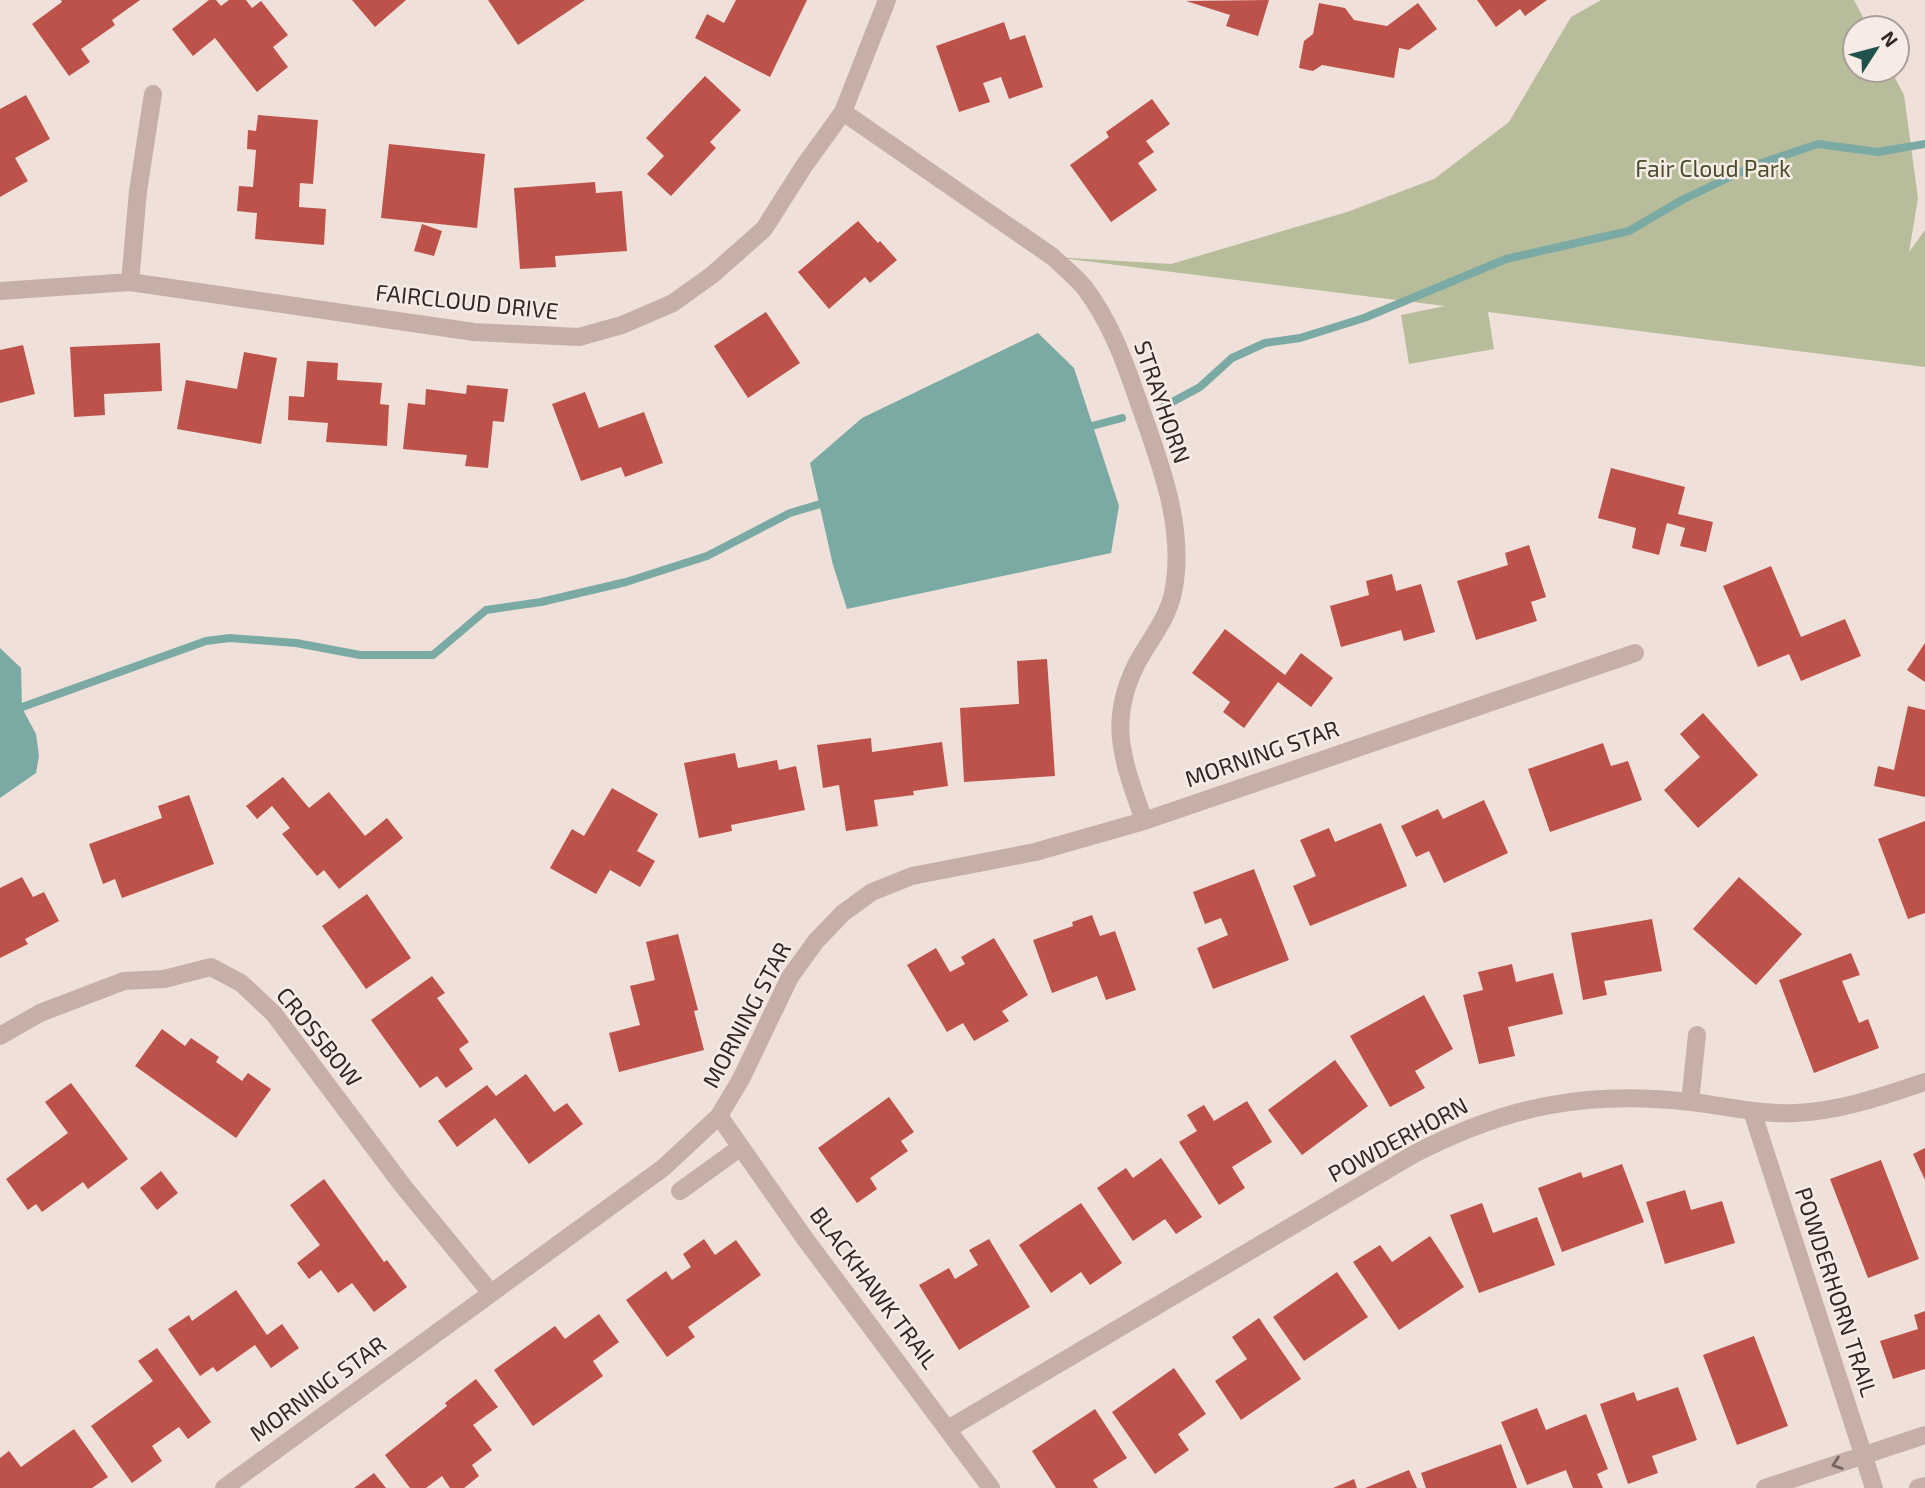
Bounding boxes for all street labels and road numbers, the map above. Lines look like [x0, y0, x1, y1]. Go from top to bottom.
street label: FAIRCLOUD DRIVE [374, 277, 560, 325]
street label: STRAYHORN [1129, 337, 1197, 467]
street label: MORNING STAR [1181, 714, 1342, 793]
street label: MORNING STAR [696, 937, 796, 1092]
street label: CROSSBOW [271, 981, 369, 1092]
street label: POWDERHORN [1323, 1091, 1472, 1188]
street label: POWDERHORN TRAIL [1790, 1183, 1884, 1400]
street label: BLACKHAWK TRAIL [805, 1201, 945, 1374]
street label: MORNING STAR [244, 1329, 391, 1447]

